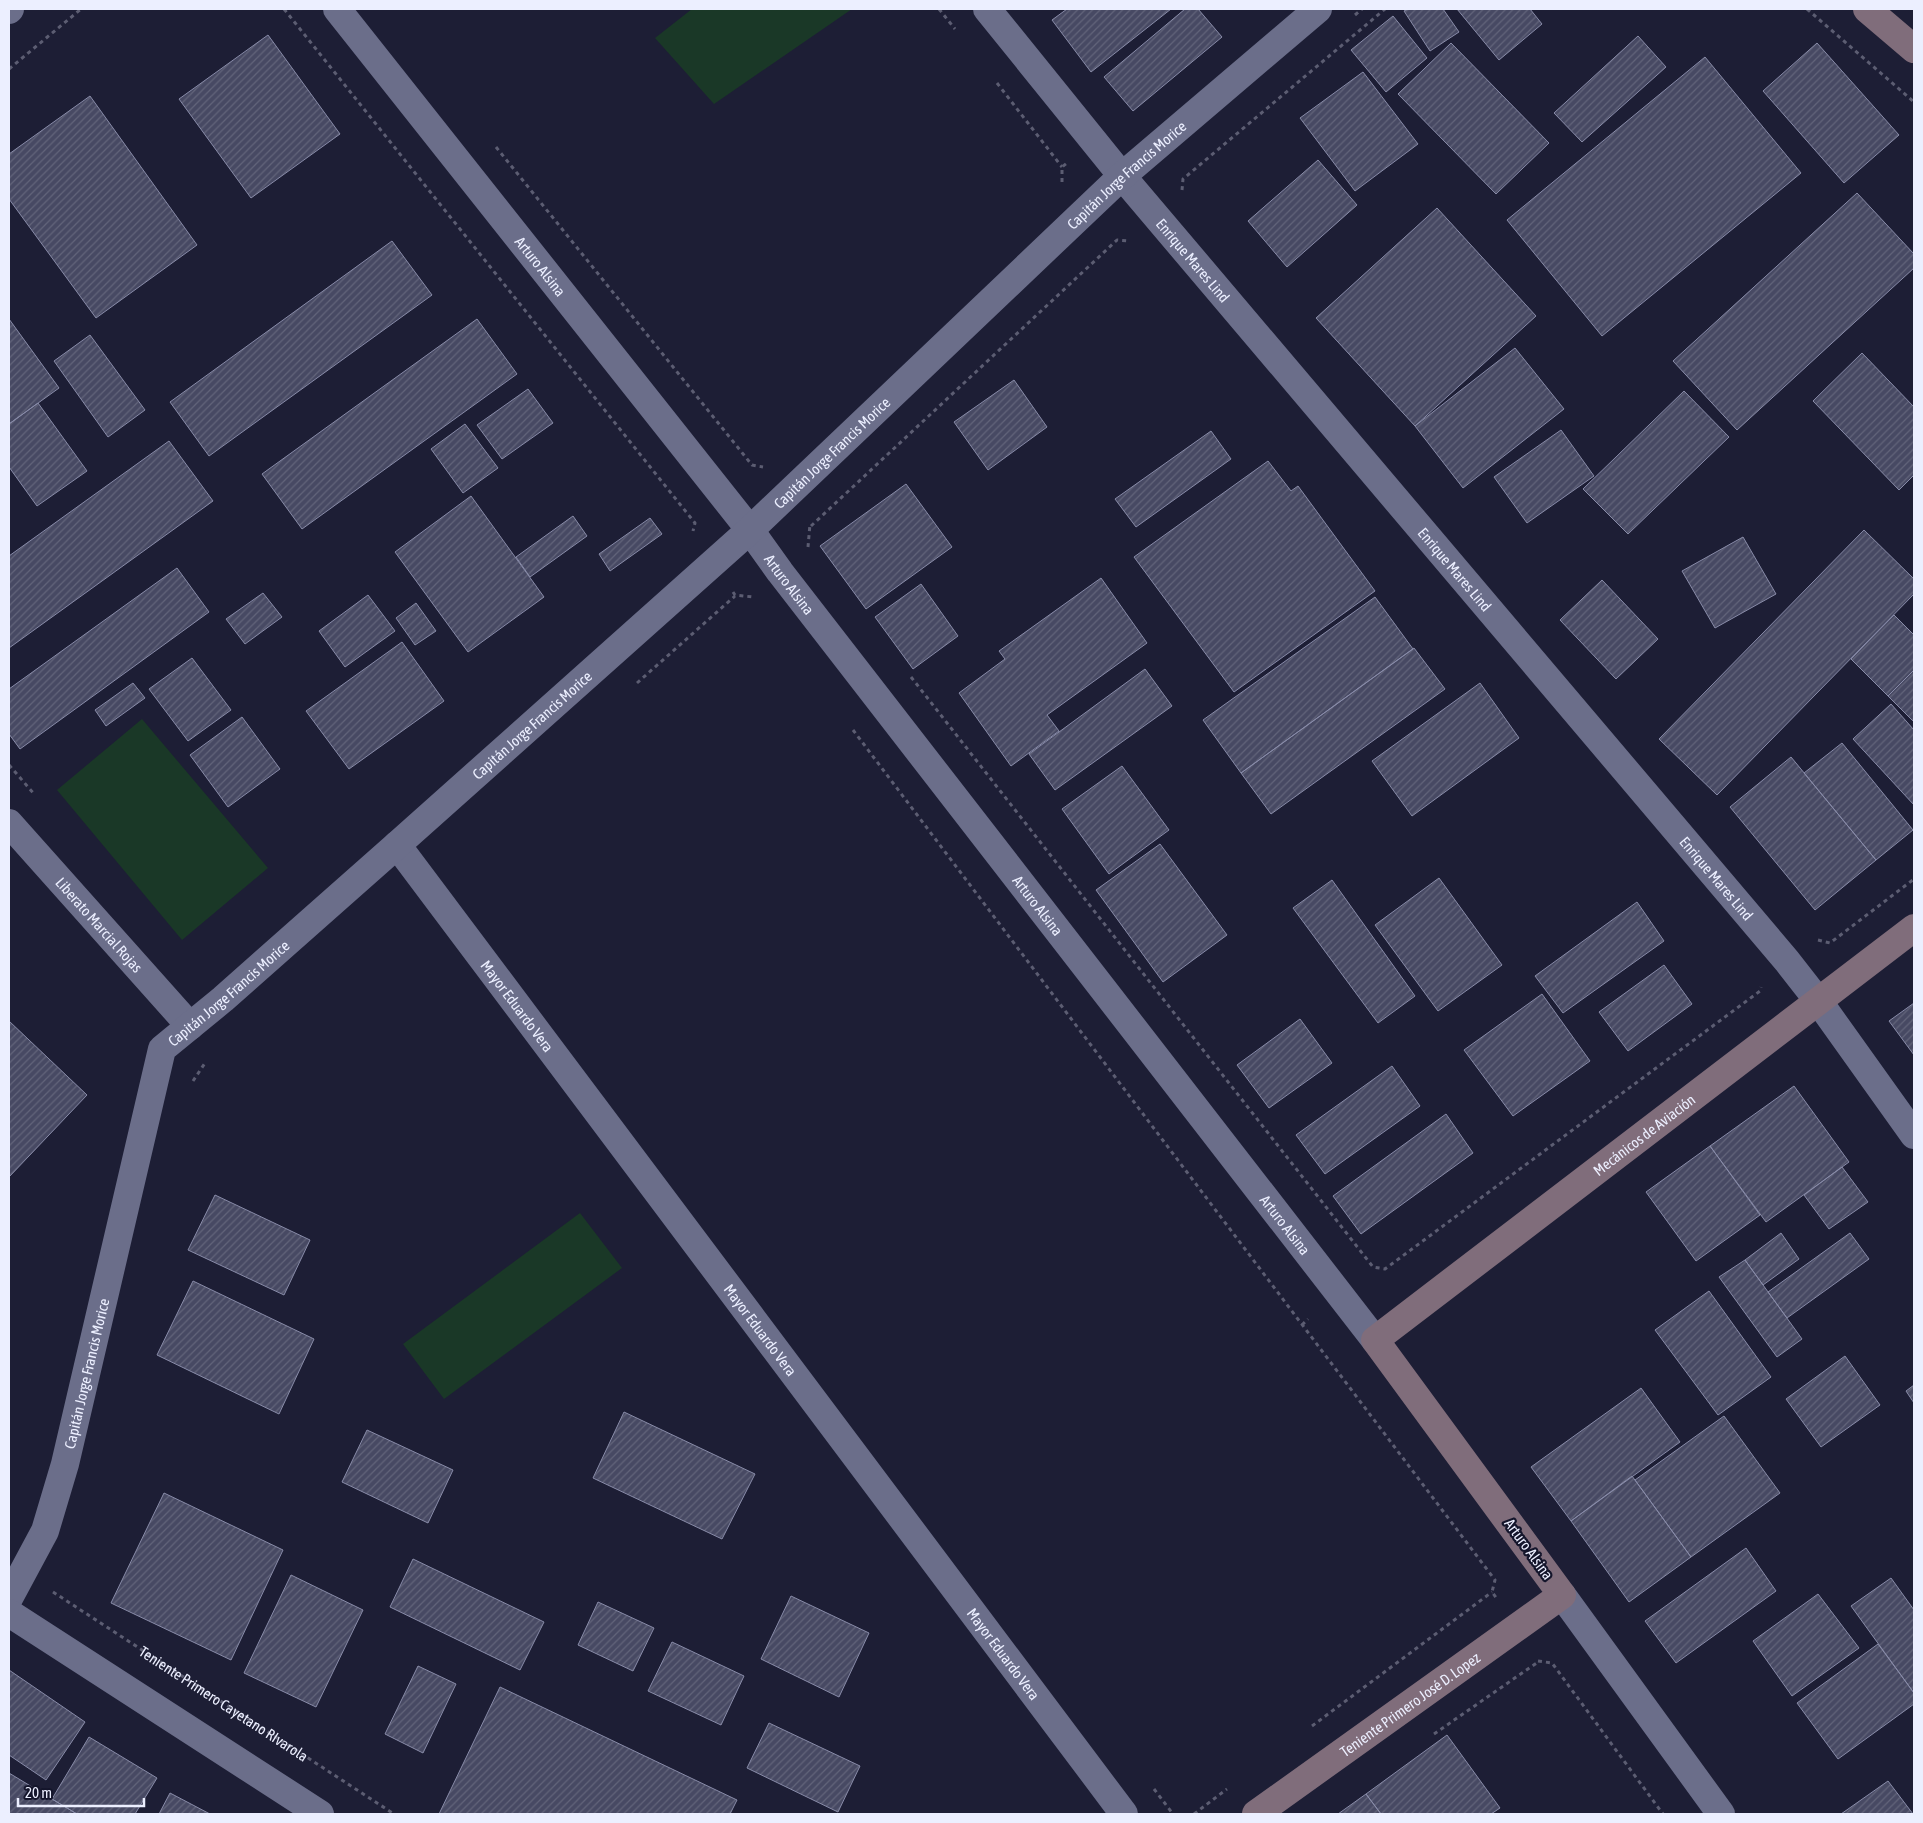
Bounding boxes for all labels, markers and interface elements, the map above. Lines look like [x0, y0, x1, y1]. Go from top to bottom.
street label: Capitán Jorge Francis Morice [1063, 117, 1189, 232]
street label: Enrique Mares Lind [1153, 215, 1233, 305]
street label: Arturo Alsina [512, 233, 570, 299]
street label: Capitán Jorge Francis Morice [770, 393, 893, 512]
street label: Enrique Mares Lind [1415, 524, 1495, 614]
street label: Arturo Alsina [761, 551, 818, 618]
street label: Capitán Jorge Francis Morice [469, 667, 595, 782]
street label: Enrique Mares Lind [1677, 833, 1757, 923]
street label: Arturo Alsina [1010, 872, 1067, 939]
street label: Liberato Marcial Rojas [53, 874, 146, 975]
street label: Capitán Jorge Francis Morice [164, 936, 292, 1049]
street label: Mayor Eduardo Vera [478, 957, 557, 1055]
street label: Mecánicos de Aviación [1590, 1090, 1698, 1179]
street label: Arturo Alsina [1257, 1191, 1314, 1258]
street label: Mayor Eduardo Vera [721, 1281, 800, 1379]
street label: Capitán Jorge Francis Morice [60, 1296, 112, 1450]
street label: Arturo Alsina [1501, 1515, 1557, 1583]
street label: Mayor Eduardo Vera [964, 1605, 1044, 1703]
street label: Teniente Primero Cayetano RIvarola [136, 1642, 312, 1764]
street label: Teniente Primero José D. Lopez [1336, 1648, 1483, 1760]
scale bar [18, 1776, 144, 1808]
text: 20 m [25, 1784, 52, 1801]

